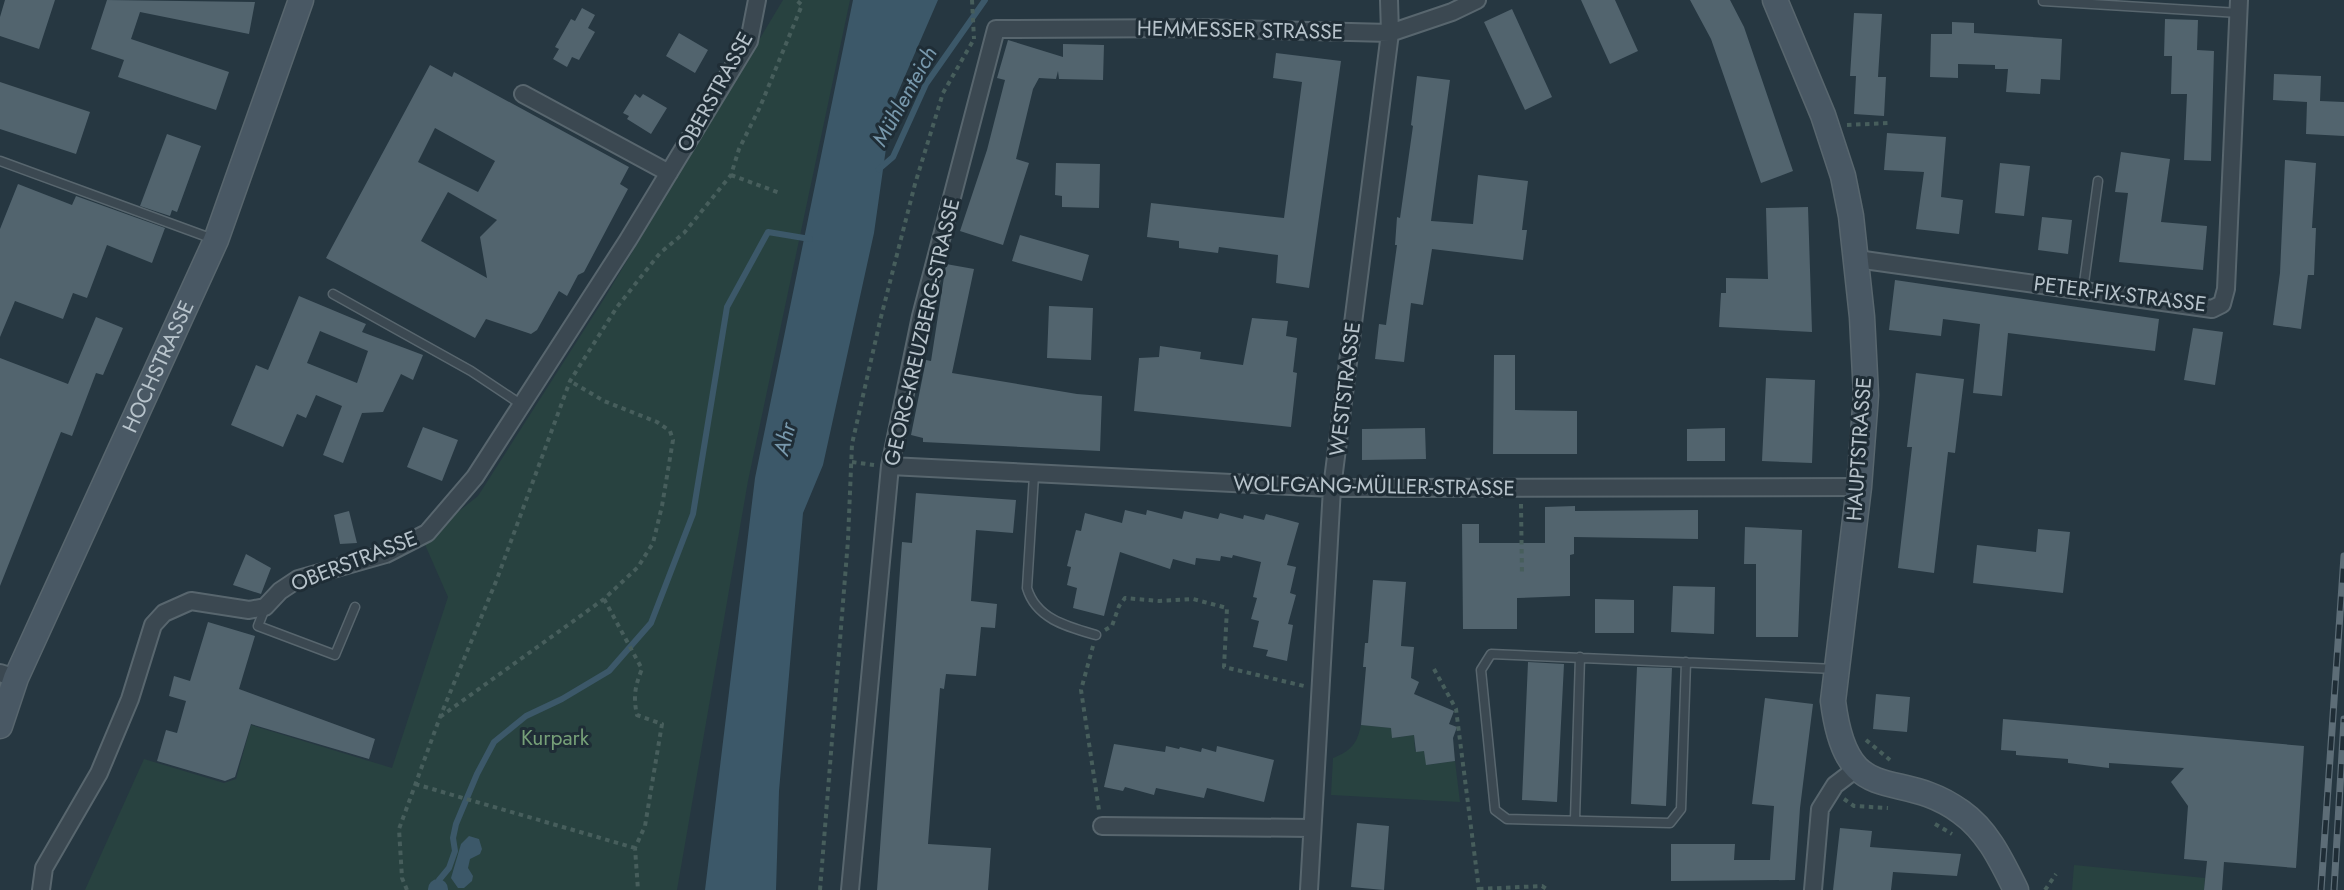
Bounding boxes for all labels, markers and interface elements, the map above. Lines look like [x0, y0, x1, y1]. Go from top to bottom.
street label: HEMMESSER STRASSE [1137, 13, 1343, 47]
street label: OBERSTRASSE [670, 27, 760, 157]
water label: Mühlenteich [863, 40, 945, 152]
street label: GEORG-KREUZBERG-STRASSE [877, 195, 967, 469]
street label: PETER-FIX-STRASSE [2032, 269, 2208, 319]
street label: HOCHSTRASSE [115, 295, 201, 438]
street label: WESTSTRASSE [1322, 320, 1368, 458]
street label: HAUPTSTRASSE [1839, 376, 1879, 522]
water label: Ahr [764, 418, 804, 460]
street label: WOLFGANG-MÜLLER-STRASSE [1233, 469, 1515, 503]
street label: OBERSTRASSE [287, 523, 421, 599]
park label: Kurpark [521, 723, 590, 753]

